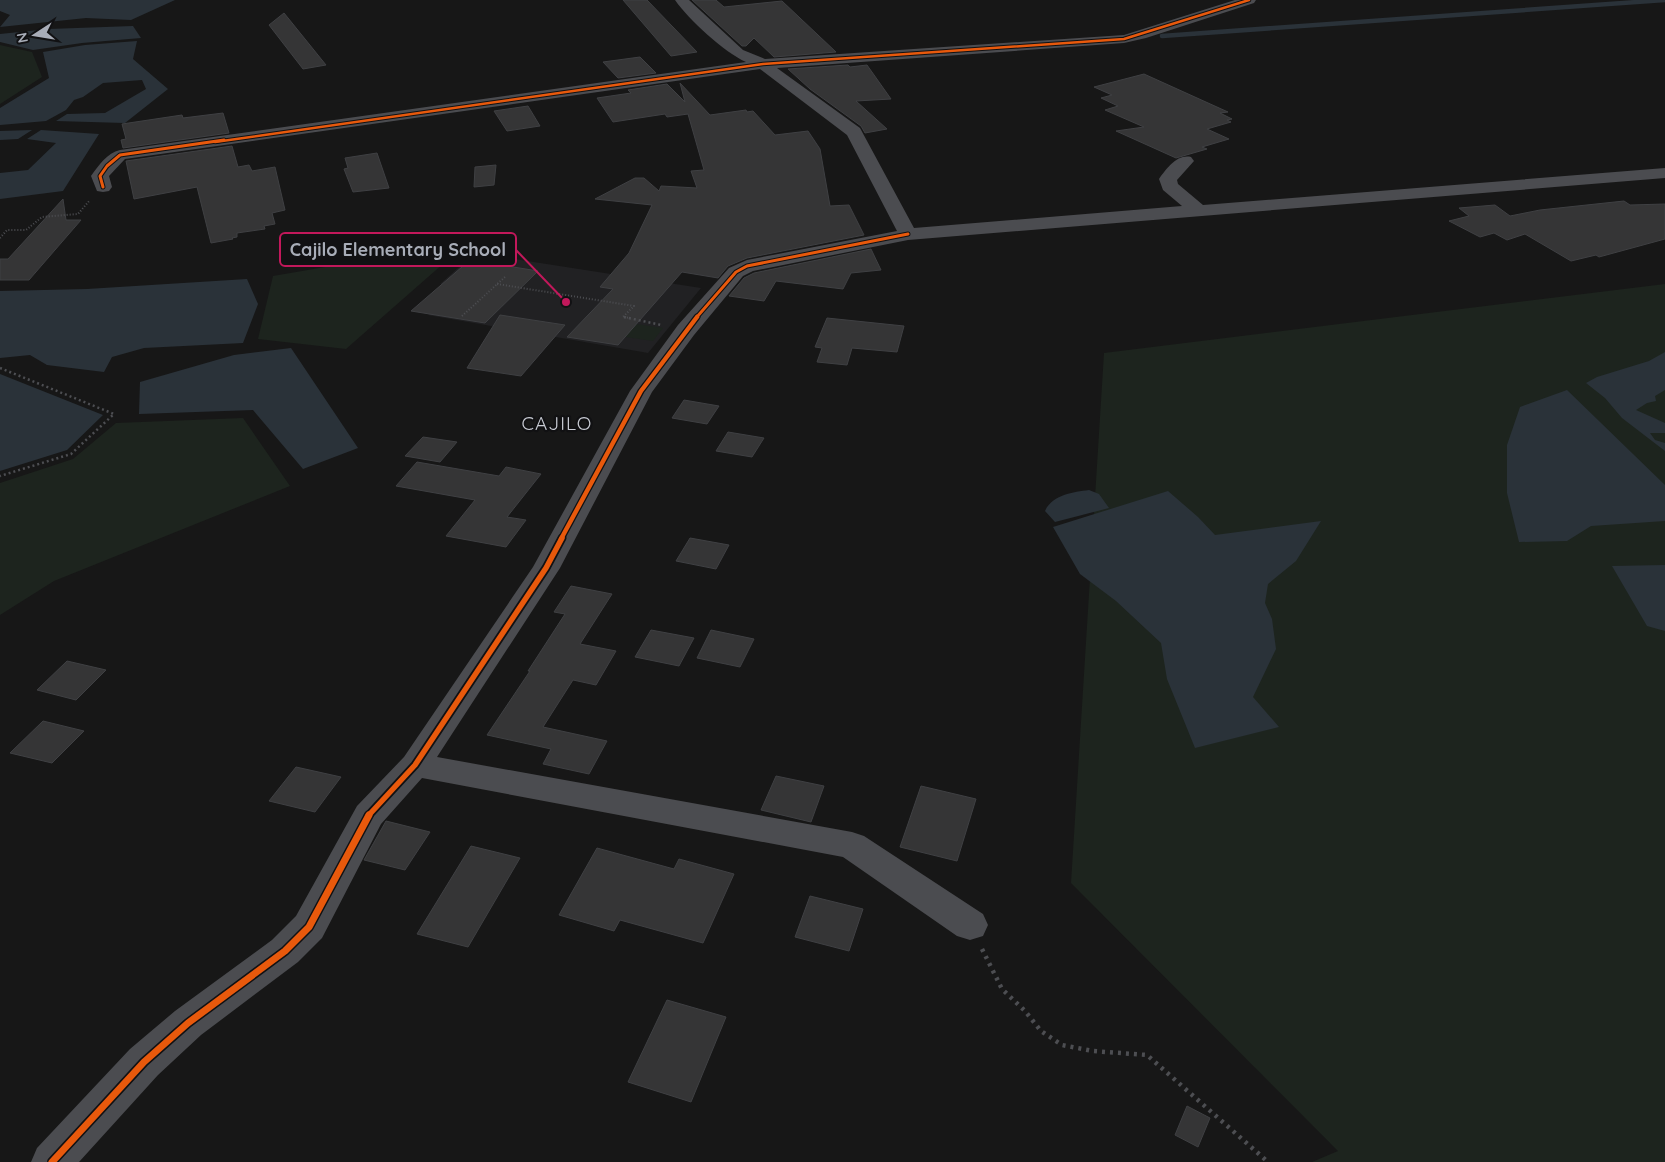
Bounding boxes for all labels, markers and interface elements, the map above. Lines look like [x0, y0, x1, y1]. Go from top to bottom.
north arrow [10, 10, 60, 60]
text: N [12, 31, 32, 45]
callout: Cajilo Elementary School [280, 233, 516, 266]
text: Cajilo Elementary School [290, 238, 506, 261]
district label: CAJILO [522, 411, 592, 435]

